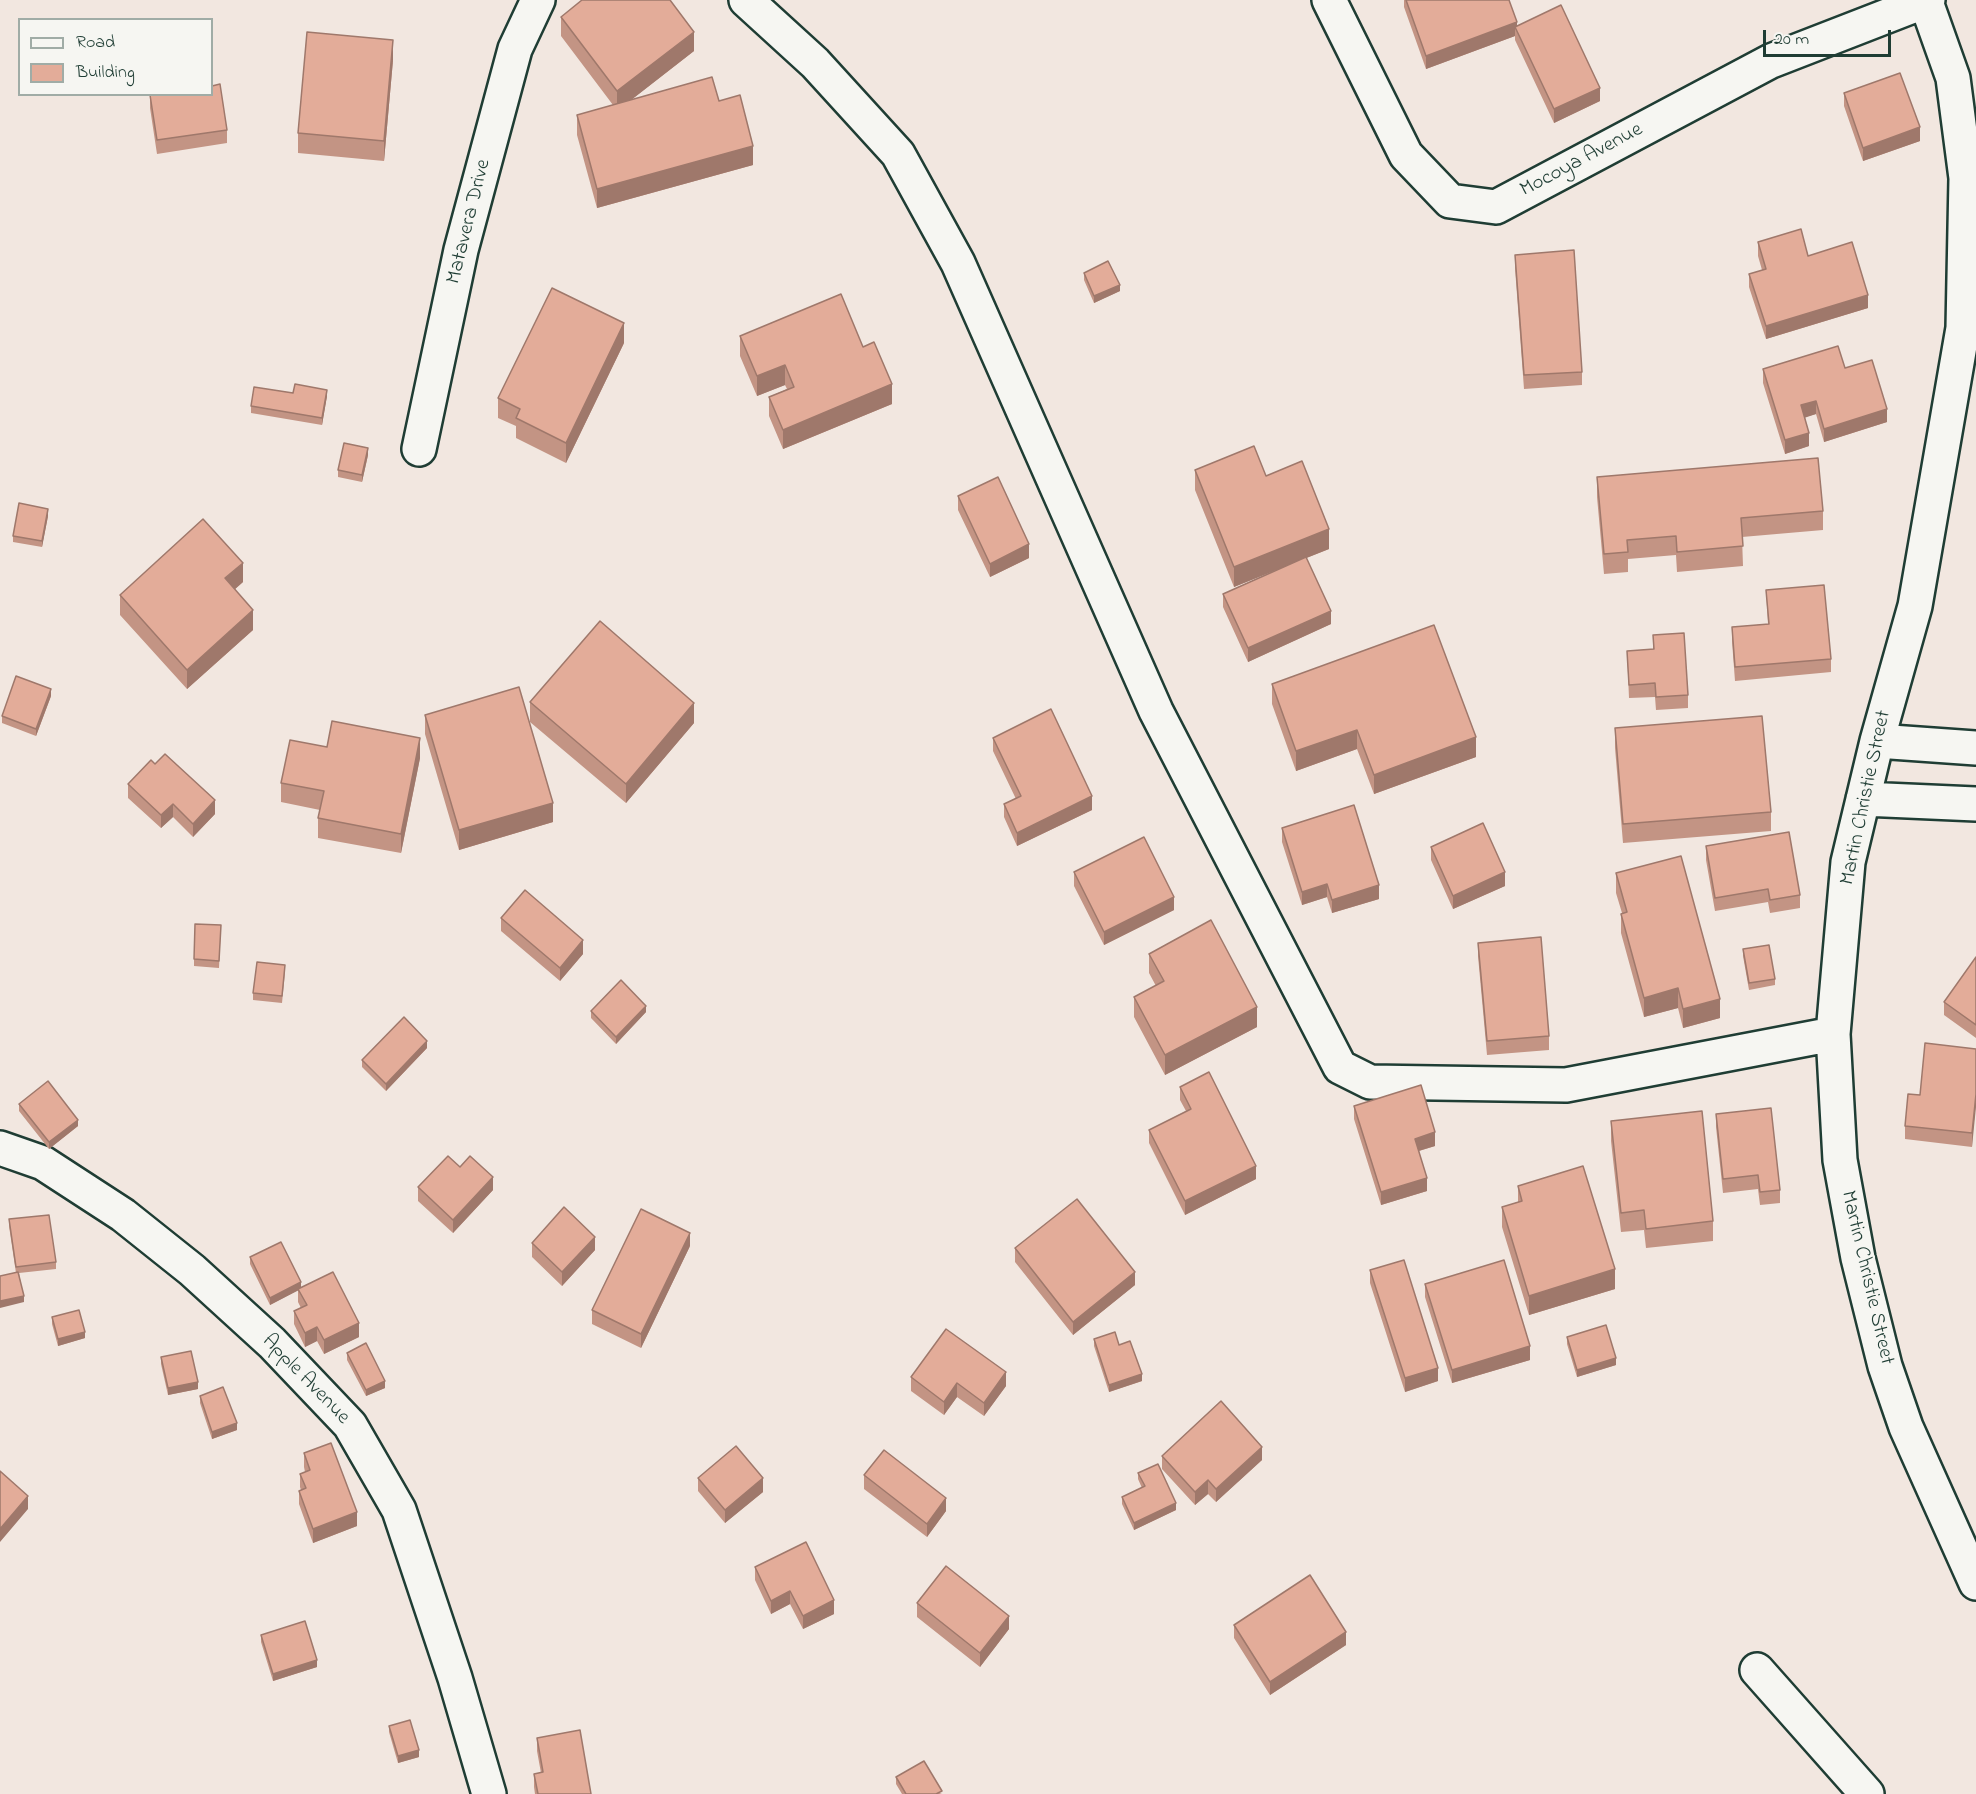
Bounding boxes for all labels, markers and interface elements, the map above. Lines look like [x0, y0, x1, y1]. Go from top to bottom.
legend [18, 18, 213, 96]
scale bar [1766, 18, 1894, 56]
text: 20 m [1774, 27, 1809, 53]
text: Road [76, 30, 115, 56]
text: Building [76, 60, 135, 86]
street label: Mocoya Avenue [1517, 118, 1647, 204]
street label: Matavera Drive [442, 157, 498, 287]
street label: Martin Christie Street [1836, 708, 1898, 888]
street label: Martin Christie Street [1834, 1188, 1898, 1368]
street label: Apple Avenue [256, 1329, 354, 1431]

